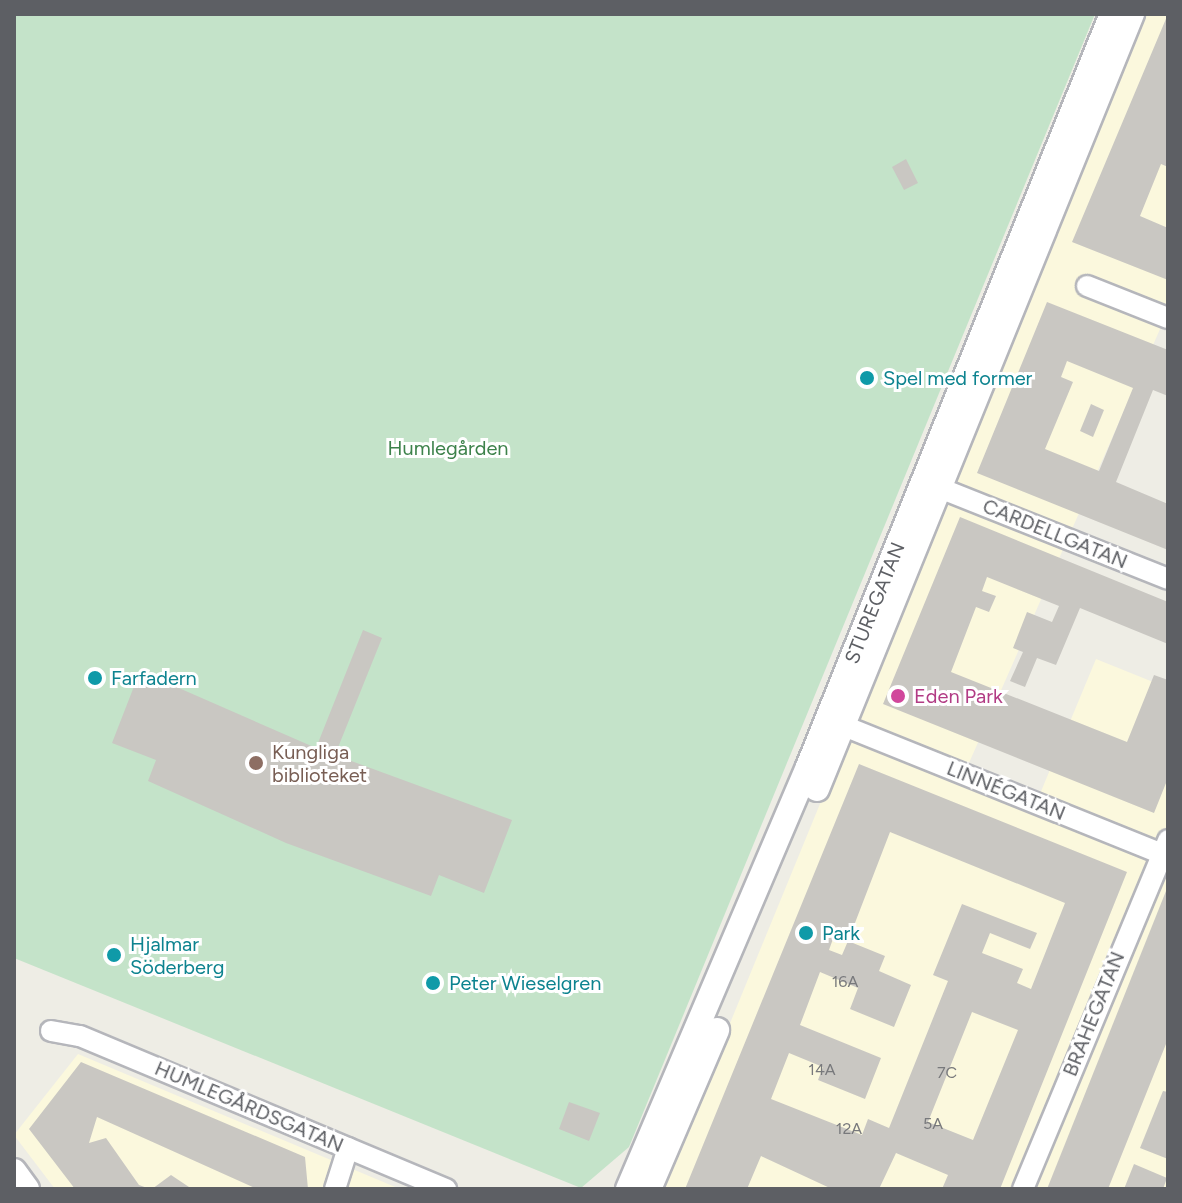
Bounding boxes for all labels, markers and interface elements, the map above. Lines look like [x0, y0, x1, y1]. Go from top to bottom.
place label: Spel med former [883, 366, 1032, 390]
marker: Spel med former [858, 369, 876, 387]
park label: Humlegården [388, 436, 508, 460]
street label: CARDELLGATAN [979, 494, 1131, 574]
street label: STUREGATAN [840, 539, 910, 667]
place label: Farfadern [111, 666, 197, 690]
marker: Farfadern [86, 669, 104, 687]
place label: Eden Park [914, 684, 1003, 708]
marker: Eden Park [889, 687, 907, 705]
place label: Kungliga biblioteket [272, 740, 367, 787]
marker: Kungliga biblioteket [247, 754, 265, 772]
street label: LINNÉGATAN [943, 756, 1069, 826]
place label: Park [822, 921, 860, 945]
marker: Park [797, 924, 815, 942]
place label: Hjalmar Söderberg [130, 932, 224, 979]
marker: Hjalmar Söderberg [105, 946, 123, 964]
street label: BRAHEGATAN [1058, 948, 1130, 1080]
place label: Peter Wieselgren [449, 971, 601, 995]
house number: 16A [832, 972, 858, 992]
marker: Peter Wieselgren [424, 974, 442, 992]
street label: HUMLEGÅRDSGATAN [151, 1056, 347, 1158]
house number: 14A [808, 1060, 836, 1080]
house number: 7C [937, 1063, 957, 1083]
house number: 5A [923, 1114, 943, 1134]
house number: 12A [836, 1119, 862, 1139]

